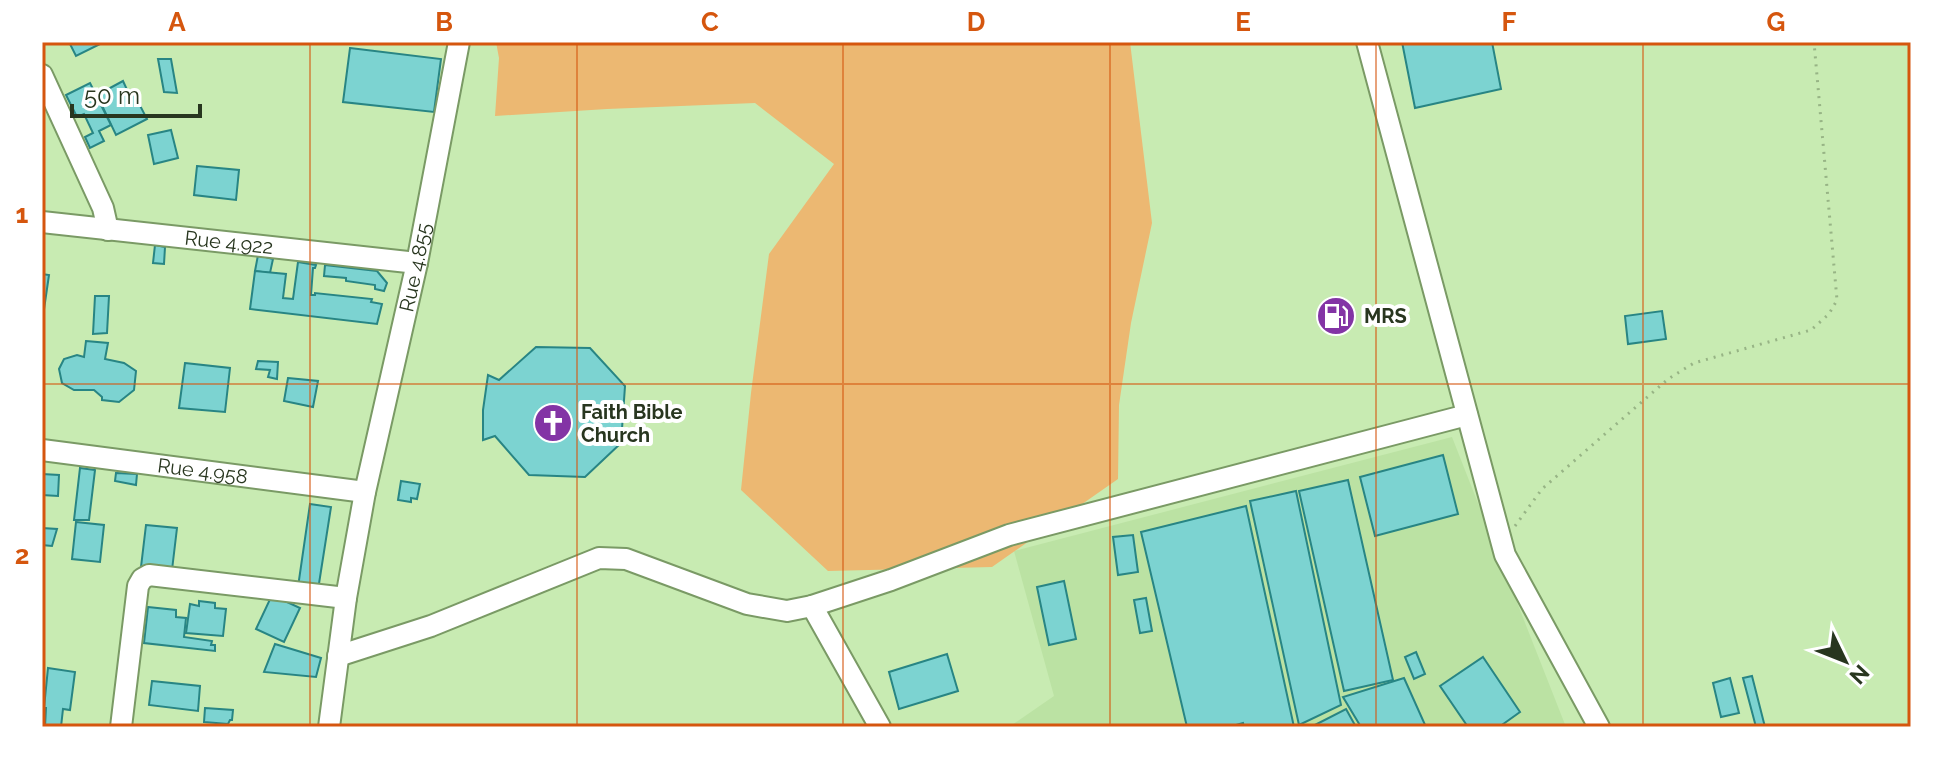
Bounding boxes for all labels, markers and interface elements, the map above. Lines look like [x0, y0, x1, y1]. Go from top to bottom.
text: A [168, 7, 186, 37]
text: B [435, 7, 453, 37]
text: C [701, 7, 719, 37]
text: D [967, 7, 985, 37]
text: E [1235, 7, 1251, 37]
text: F [1502, 7, 1517, 37]
text: G [1767, 7, 1785, 37]
scale bar [72, 68, 200, 118]
text: 50 m [84, 81, 140, 110]
text: 1 [16, 199, 29, 229]
street label: Rue 4.855 [394, 221, 436, 314]
street label: Rue 4.922 [183, 226, 274, 259]
fuel station icon: MRS [1315, 295, 1357, 337]
place label: MRS [1364, 304, 1407, 328]
place label: Faith Bible Church [581, 400, 682, 447]
church icon: Faith Bible Church [532, 402, 574, 444]
street label: Rue 4.958 [156, 453, 249, 489]
text: 2 [15, 540, 29, 570]
north arrow [1805, 621, 1885, 701]
text: N [1844, 660, 1875, 690]

